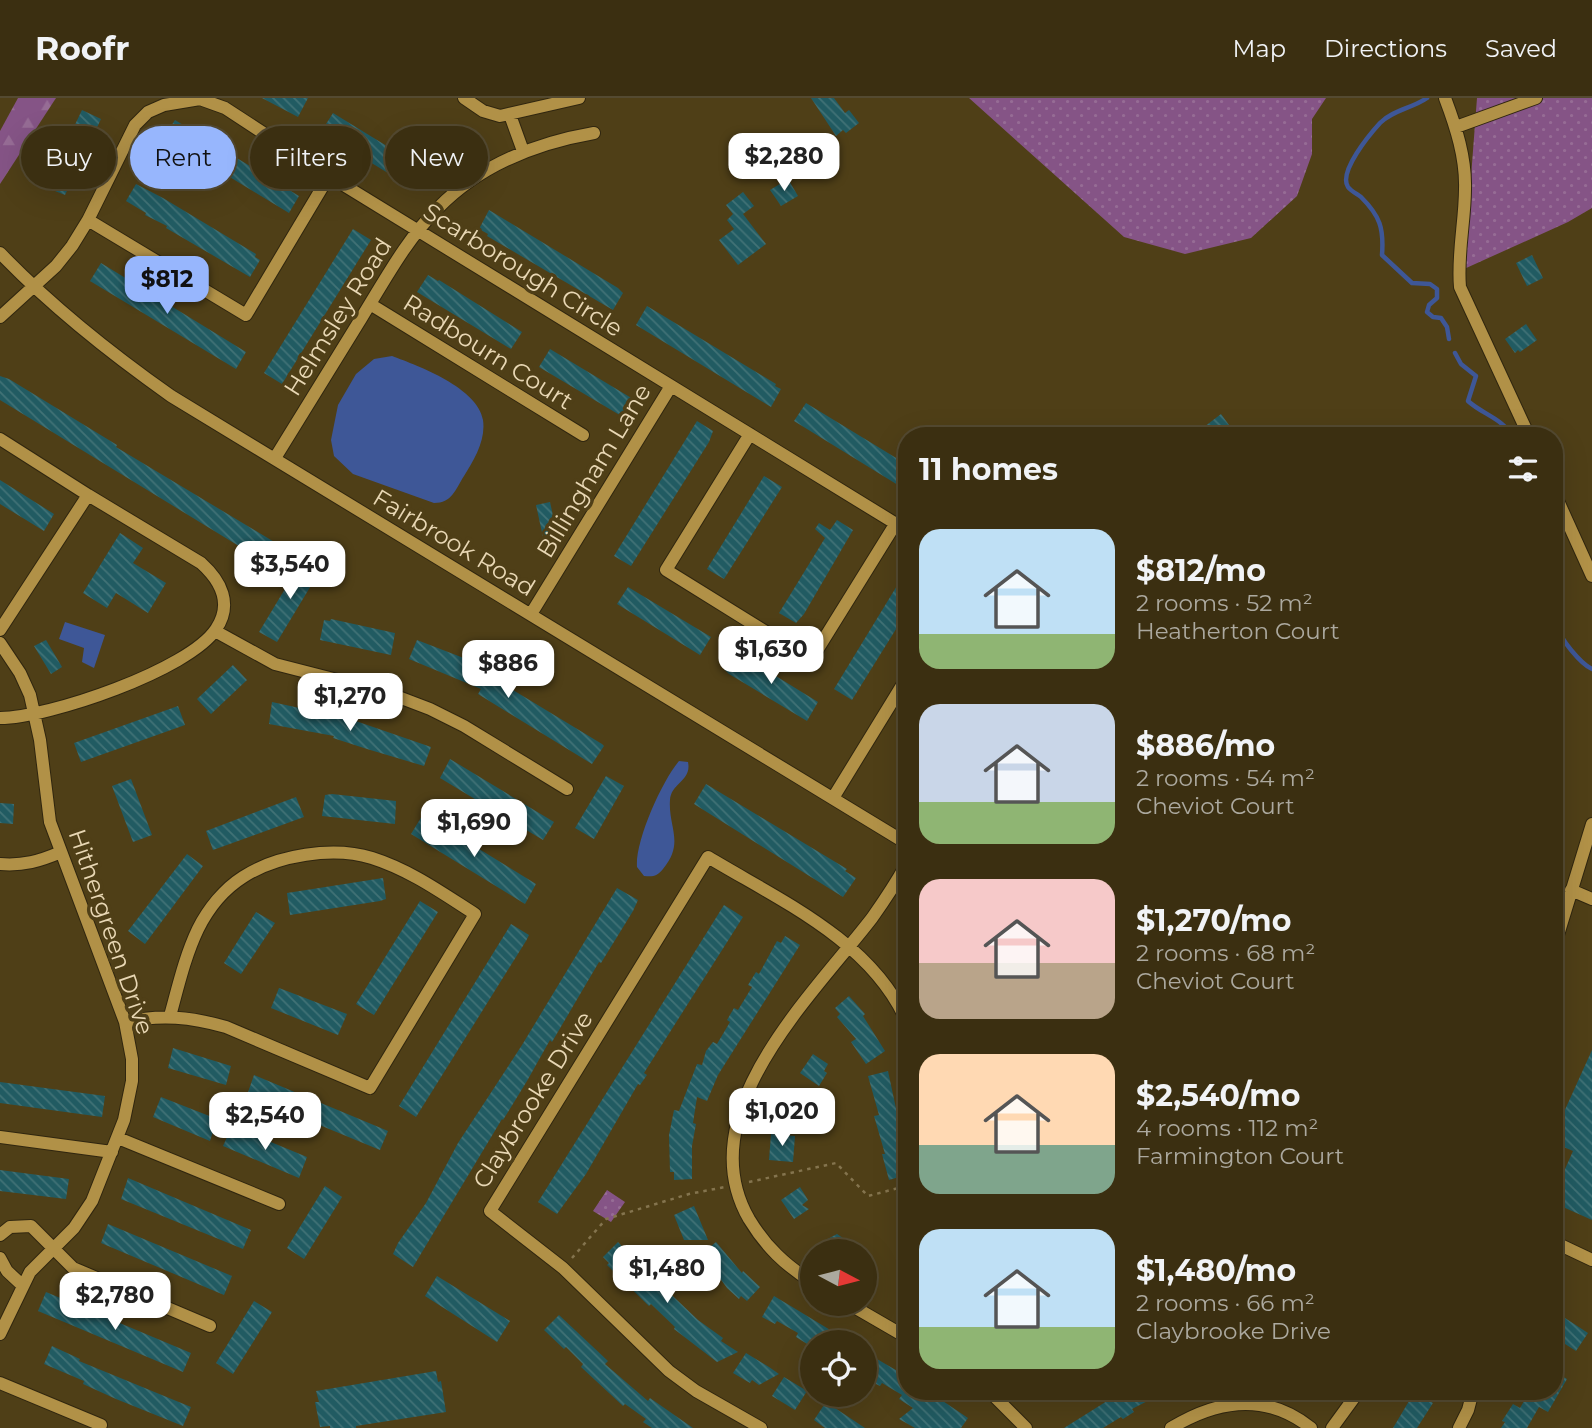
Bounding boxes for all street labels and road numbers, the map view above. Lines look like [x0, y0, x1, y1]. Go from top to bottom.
street label: Scarborough Circle [418, 196, 628, 343]
street label: Helmsley Road [277, 233, 398, 401]
street label: Radbourn Court [398, 288, 579, 416]
street label: Billingham Lane [530, 379, 657, 563]
street label: Fairbrook Road [368, 483, 541, 602]
street label: Hithergreen Drive [63, 825, 160, 1039]
street label: Claybrooke Drive [466, 1006, 599, 1194]

